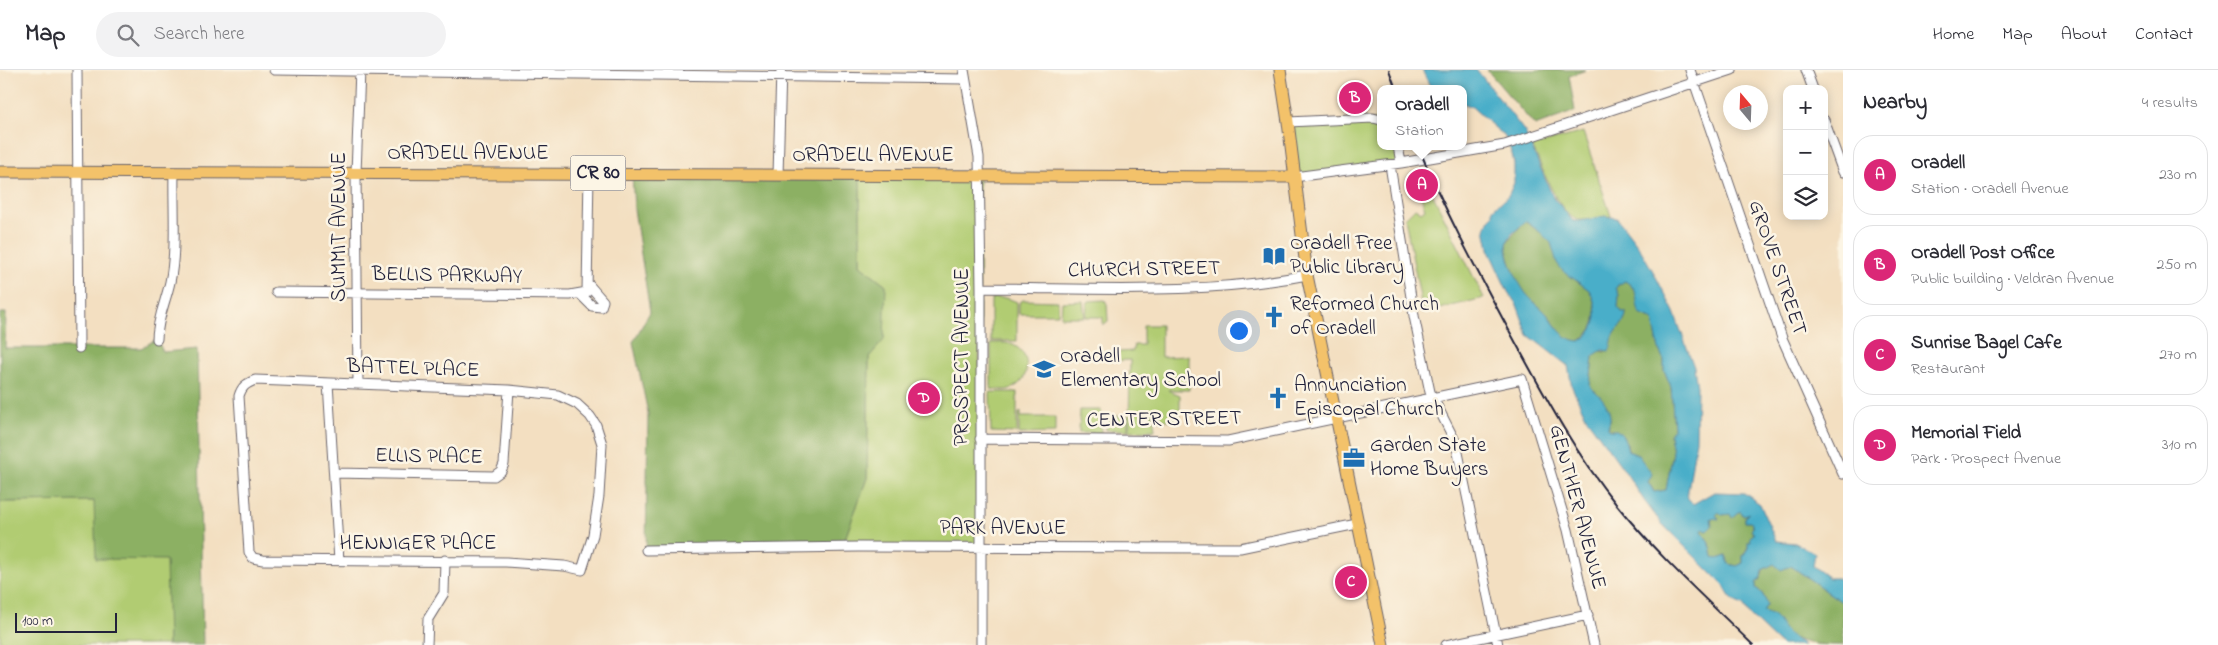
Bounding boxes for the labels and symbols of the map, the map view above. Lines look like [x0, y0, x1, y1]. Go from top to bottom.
pin: B [1339, 79, 1371, 117]
north arrow [1723, 85, 1768, 130]
street label: ORADELL AVENUE [387, 139, 549, 169]
street label: ORADELL AVENUE [792, 141, 954, 171]
street label: SUMMIT AVENUE [325, 152, 355, 302]
road number: CR 80 [570, 156, 626, 190]
pin: A [1406, 166, 1438, 204]
street label: GROVE STREET [1740, 196, 1814, 340]
place label: Oradell Free Public Library [1290, 229, 1404, 285]
library icon: Oradell Free Public Library [1261, 243, 1287, 269]
street label: CHURCH STREET [1068, 254, 1220, 286]
street label: BELLIS PARKWAY [370, 260, 523, 292]
street label: PROSPECT AVENUE [948, 268, 978, 446]
place label: Reformed Church of Oradell [1290, 290, 1439, 344]
church icon: Reformed Church of Oradell [1261, 304, 1287, 330]
your location [1226, 318, 1252, 344]
place label: Oradell Elementary School [1060, 342, 1221, 398]
street label: BATTEL PLACE [345, 352, 480, 386]
school or university icon: Oradell Elementary School [1031, 356, 1057, 382]
place label: Annunciation Episcopal Church [1294, 371, 1444, 425]
pin: D [908, 379, 940, 417]
church icon: Annunciation Episcopal Church [1265, 385, 1291, 411]
street label: CENTER STREET [1086, 404, 1242, 436]
street label: GENTHER AVENUE [1541, 421, 1613, 593]
place label: Garden State Home Buyers [1370, 431, 1488, 487]
street label: ELLIS PLACE [375, 441, 483, 473]
office icon: Garden State Home Buyers [1341, 445, 1367, 471]
street label: PARK AVENUE [940, 514, 1066, 544]
street label: HENNIGER PLACE [340, 529, 496, 559]
pin: C [1335, 563, 1367, 601]
scale bar [15, 610, 118, 633]

